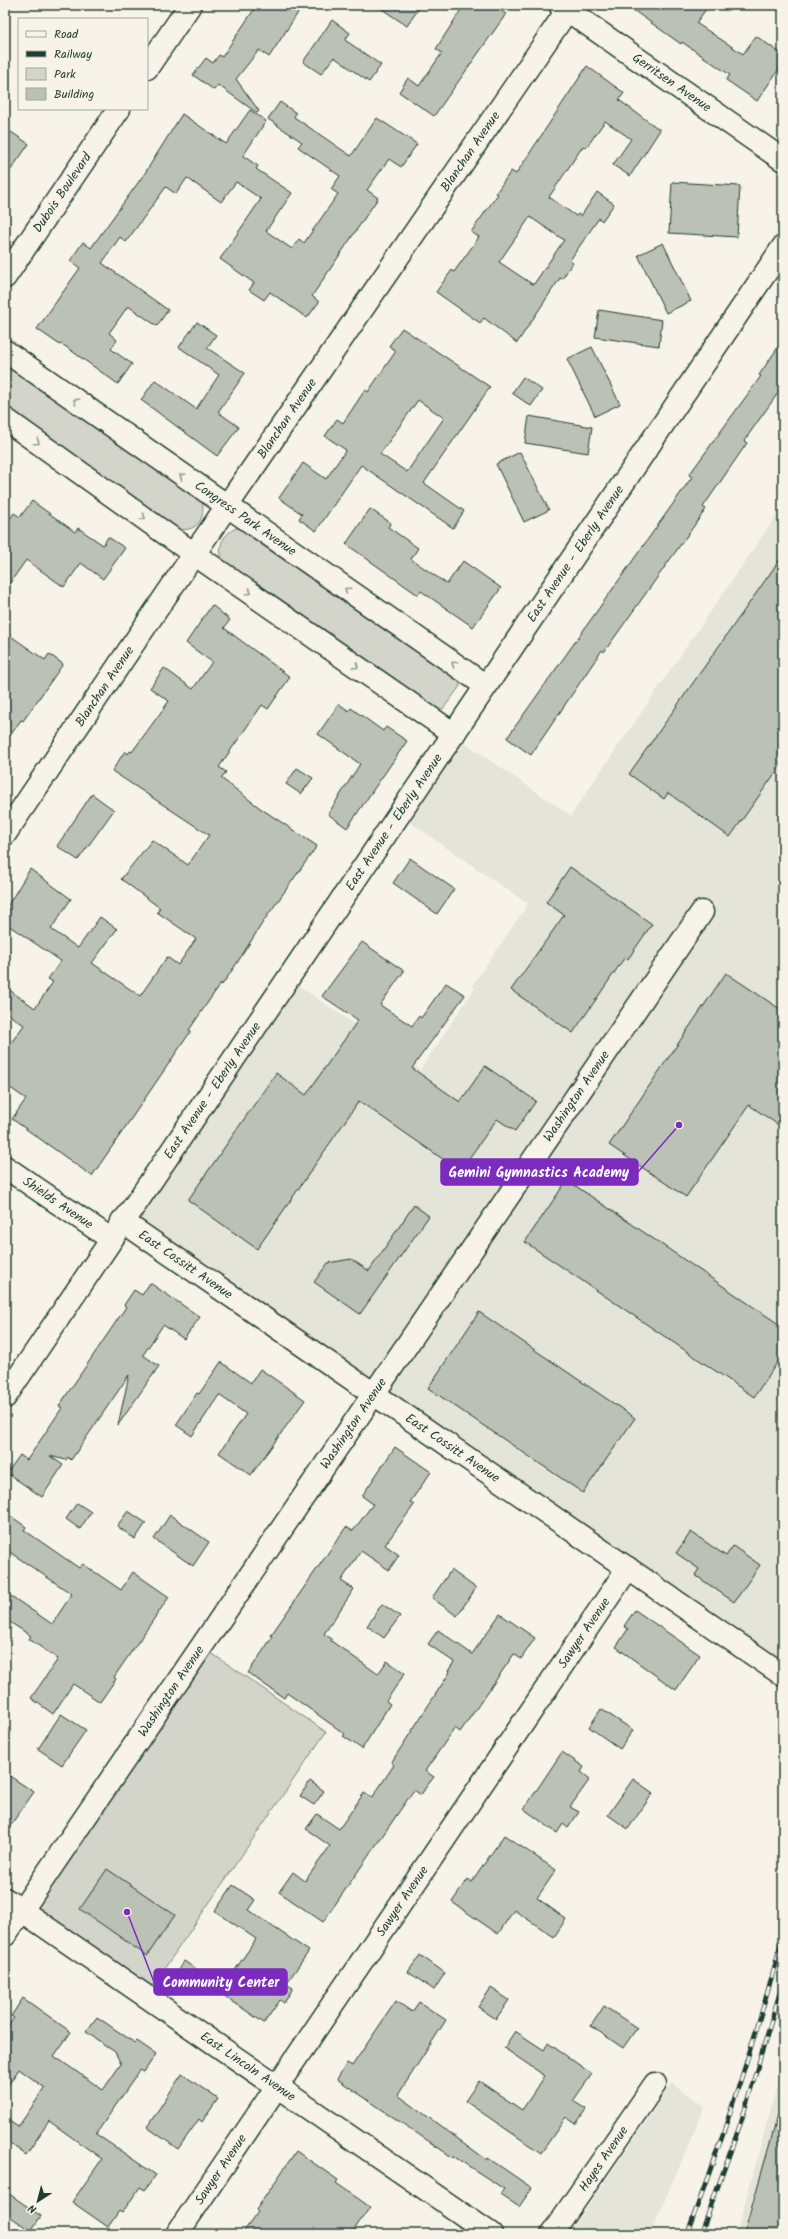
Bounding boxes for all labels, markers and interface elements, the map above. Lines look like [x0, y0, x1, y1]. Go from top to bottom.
legend [18, 18, 148, 110]
text: Road [54, 25, 79, 44]
text: Railway [54, 45, 92, 64]
street label: Gerritsen Avenue [628, 48, 716, 118]
text: Park [54, 65, 76, 84]
text: Building [54, 85, 94, 104]
street label: Blanchan Avenue [435, 107, 506, 196]
street label: Dubois Boulevard [27, 148, 97, 237]
street label: Blanchan Avenue [252, 374, 322, 463]
one-way arrow [73, 398, 80, 406]
one-way arrow [32, 437, 39, 444]
one-way arrow [180, 474, 187, 481]
street label: Congress Park Avenue [190, 475, 301, 562]
street label: East Avenue - Eberly Avenue [521, 481, 630, 627]
one-way arrow [138, 512, 145, 519]
one-way arrow [245, 587, 252, 595]
one-way arrow [344, 588, 351, 595]
street label: Blanchan Avenue [70, 642, 140, 731]
one-way arrow [352, 661, 359, 669]
one-way arrow [451, 662, 458, 669]
street label: East Avenue - Eberly Avenue [340, 749, 448, 895]
street label: East Avenue - Eberly Avenue [158, 1018, 266, 1163]
street label: Washington Avenue [538, 1046, 615, 1146]
callout: Gemini Gymnastics Academy [441, 1159, 638, 1185]
text: Gemini Gymnastics Academy [449, 1162, 630, 1184]
street label: Shields Avenue [18, 1171, 98, 1235]
street label: East Cossitt Avenue [134, 1225, 237, 1305]
street label: Washington Avenue [315, 1373, 392, 1473]
street label: East Cossitt Avenue [401, 1408, 504, 1488]
street label: Sawyer Avenue [553, 1593, 616, 1673]
street label: Washington Avenue [132, 1641, 210, 1741]
street label: Sawyer Avenue [371, 1861, 434, 1941]
callout: Community Center [154, 1969, 287, 1995]
text: Community Center [163, 1972, 280, 1994]
street label: East Lincoln Avenue [196, 2026, 300, 2107]
street label: Hayes Avenue [573, 2122, 634, 2196]
street label: Sawyer Avenue [189, 2130, 252, 2209]
north arrow [18, 2181, 58, 2221]
text: N [25, 2199, 41, 2218]

